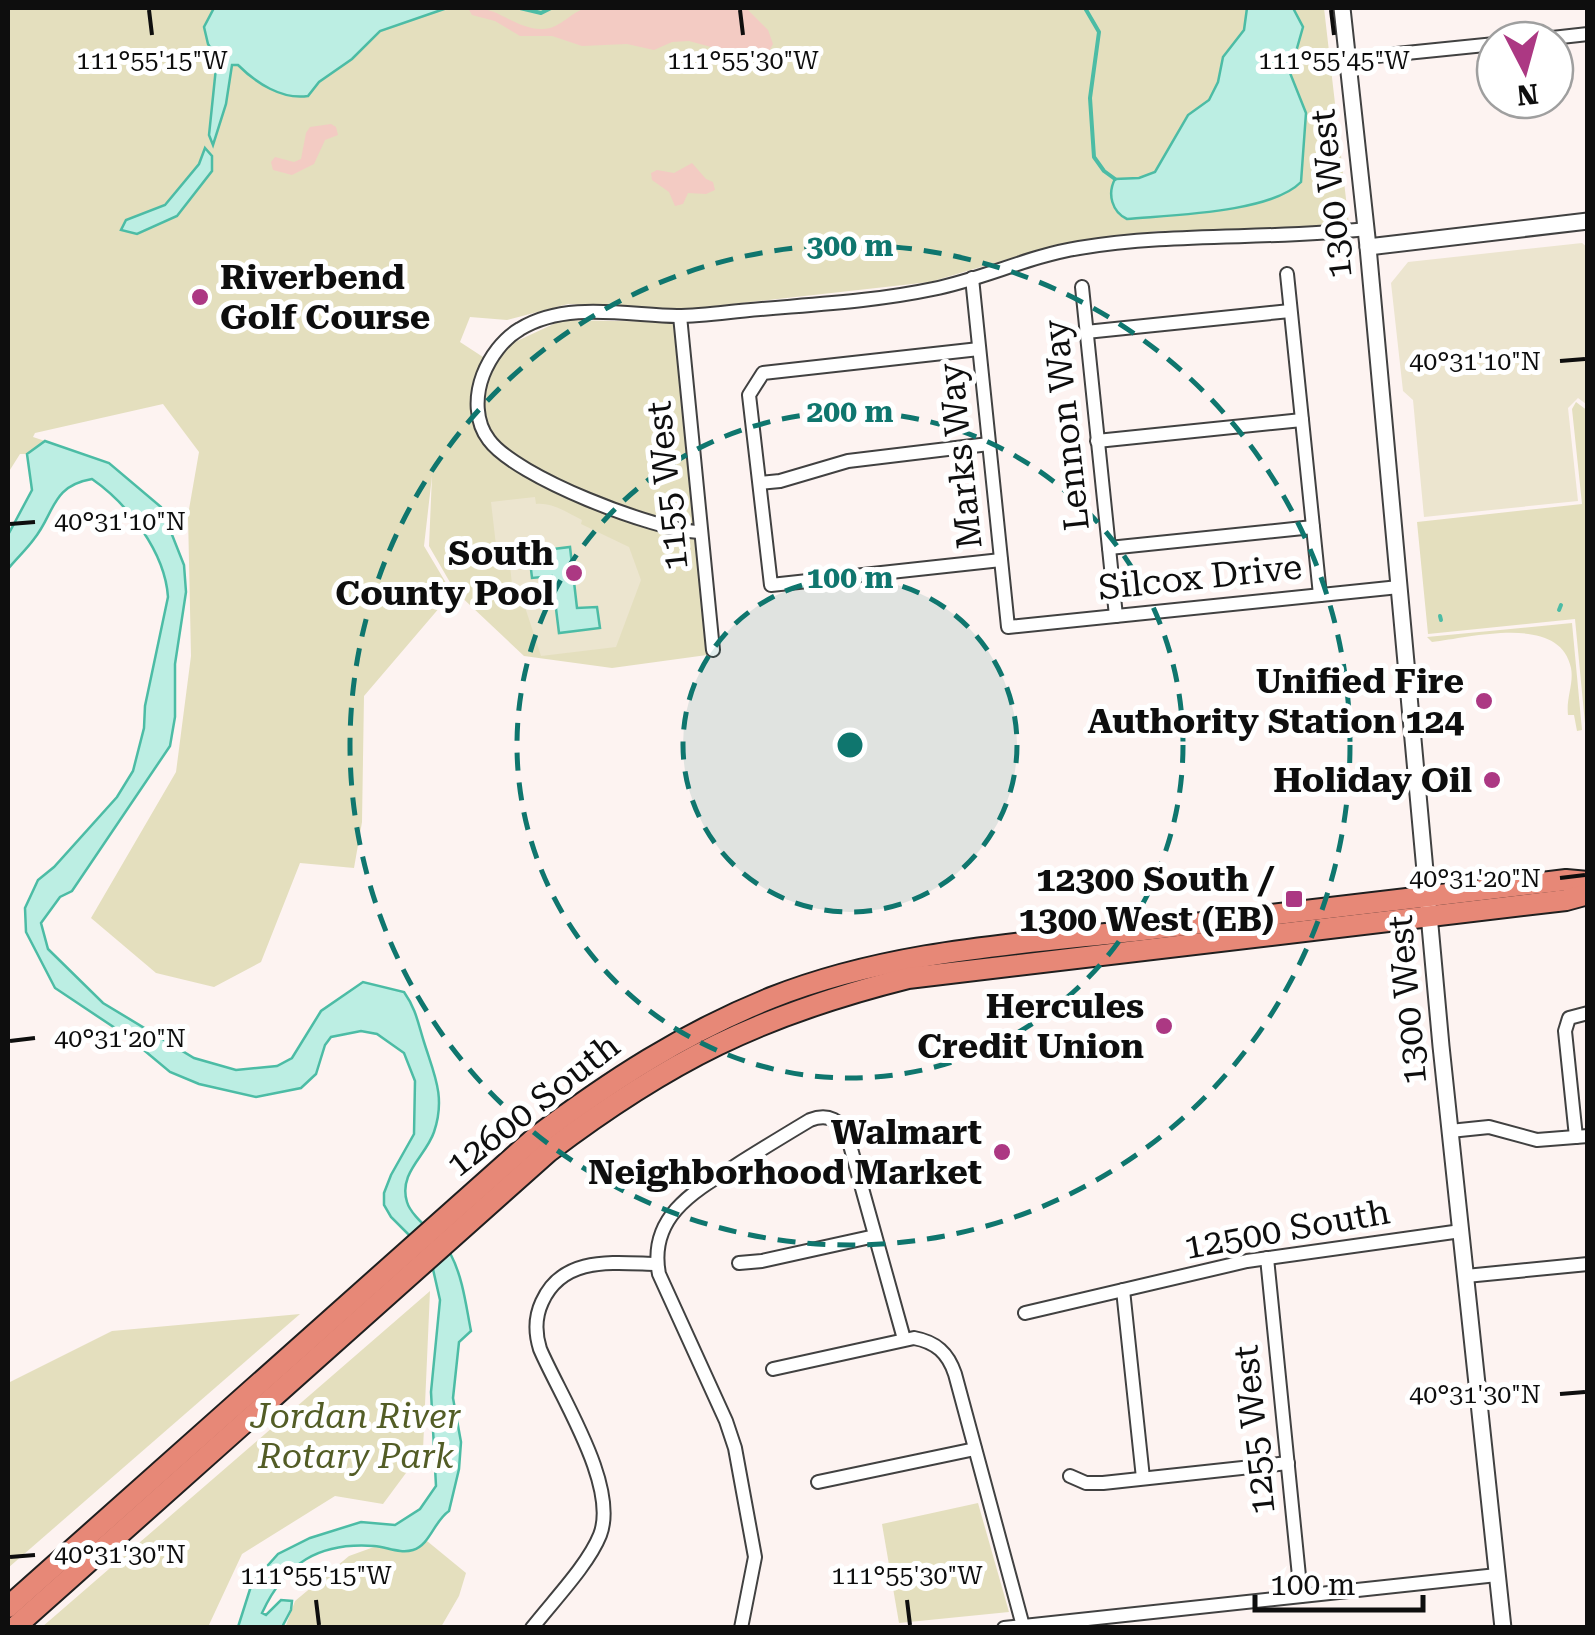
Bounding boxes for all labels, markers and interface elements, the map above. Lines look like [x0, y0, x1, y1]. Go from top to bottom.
north arrow [1475, 20, 1575, 120]
text: 111°55'15"W [76, 46, 228, 75]
text: 111°55'30"W [667, 46, 819, 75]
text: 111°55'45"W [1258, 46, 1410, 75]
text: N [1515, 77, 1540, 112]
street label: 1300 West [1302, 107, 1361, 281]
text: 300 m [807, 228, 894, 263]
place label: Riverbend Golf Course [220, 257, 430, 338]
marker: Riverbend Golf Course [189, 286, 211, 308]
street label: Lennon Way [1035, 317, 1098, 532]
text: 40°31'10"N [1409, 347, 1541, 376]
street label: Marks Way [930, 361, 991, 551]
text: 200 m [807, 394, 894, 429]
street label: 1155 West [638, 399, 697, 573]
text: 40°31'10"N [54, 507, 186, 536]
place label: South County Pool [335, 533, 554, 614]
street label: Silcox Drive [1096, 546, 1304, 609]
text: 100 m [807, 560, 894, 595]
marker: South County Pool [563, 562, 585, 584]
place label: Unified Fire Authority Station 124 [1087, 661, 1464, 742]
marker: Unified Fire Authority Station 124 [1473, 690, 1495, 712]
centre of rings [832, 727, 868, 763]
place label: Holiday Oil [1273, 760, 1472, 801]
marker: Holiday Oil [1481, 769, 1503, 791]
place label: 12300 South / 1300 West (EB) [1018, 859, 1275, 940]
text: 40°31'20"N [1409, 864, 1541, 893]
marker: 12300 South / 1300 West (EB) [1283, 888, 1305, 910]
street label: 1300 West [1380, 913, 1435, 1087]
place label: Hercules Credit Union [917, 986, 1144, 1067]
marker: Hercules Credit Union [1153, 1015, 1175, 1037]
text: 40°31'20"N [54, 1024, 186, 1053]
street label: 12600 South [439, 1025, 628, 1186]
place label: Walmart Neighborhood Market [588, 1112, 982, 1193]
marker: Walmart Neighborhood Market [991, 1141, 1013, 1163]
street label: 12500 South [1181, 1191, 1393, 1268]
street label: 1255 West [1225, 1343, 1284, 1517]
text: 40°31'30"N [1409, 1380, 1541, 1409]
park label: Jordan River Rotary Park [250, 1396, 462, 1477]
text: 40°31'30"N [54, 1540, 186, 1569]
scale bar [1255, 1550, 1422, 1612]
text: 111°55'15"W [240, 1561, 392, 1590]
text: 111°55'30"W [831, 1561, 983, 1590]
text: 100 m [1270, 1567, 1355, 1602]

